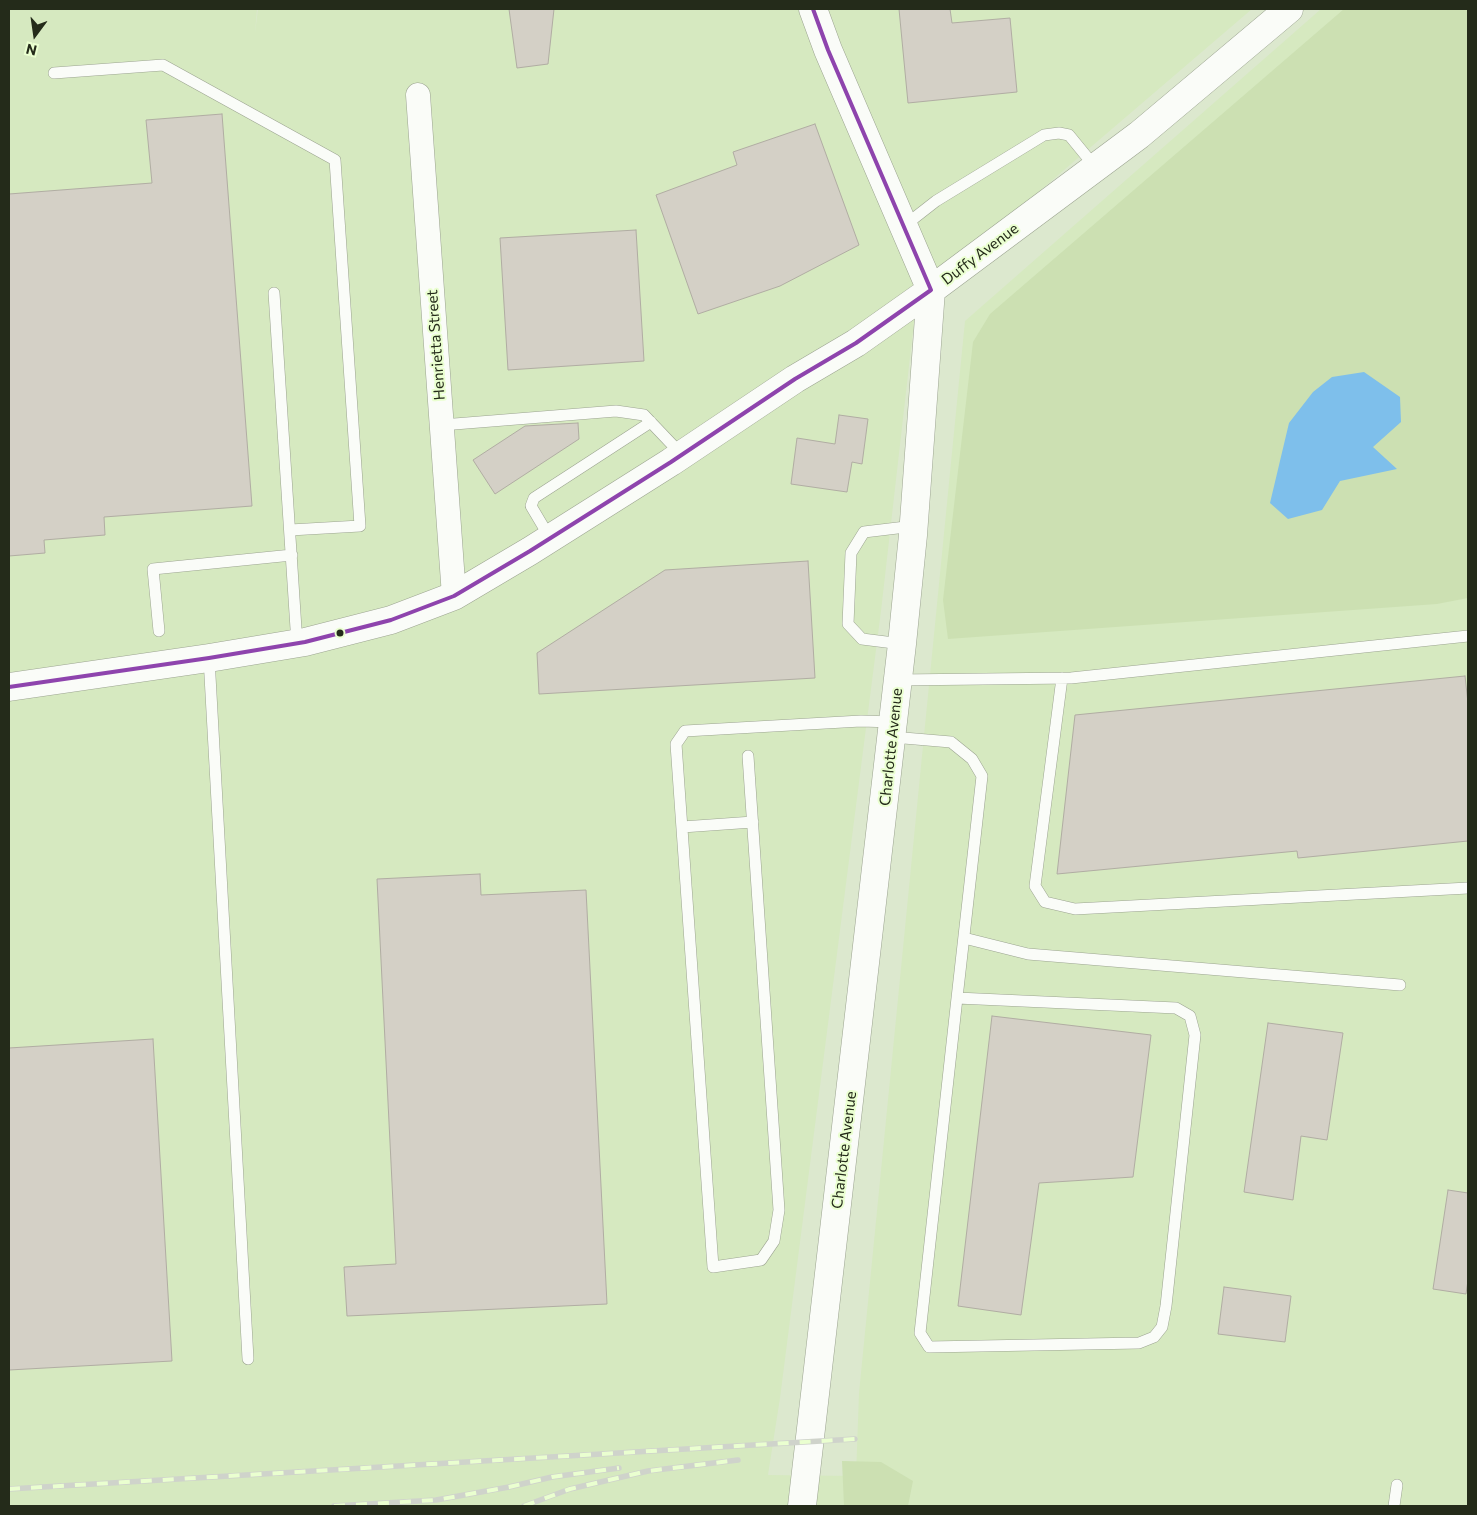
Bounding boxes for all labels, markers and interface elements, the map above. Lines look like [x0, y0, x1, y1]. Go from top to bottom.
north arrow [10, 10, 60, 60]
text: N [24, 41, 38, 60]
street label: Duffy Avenue [938, 219, 1022, 289]
street label: Henrietta Street [423, 289, 449, 401]
unlabelled marker [335, 628, 345, 638]
street label: Charlotte Avenue [876, 687, 906, 807]
street label: Charlotte Avenue [828, 1090, 860, 1210]

